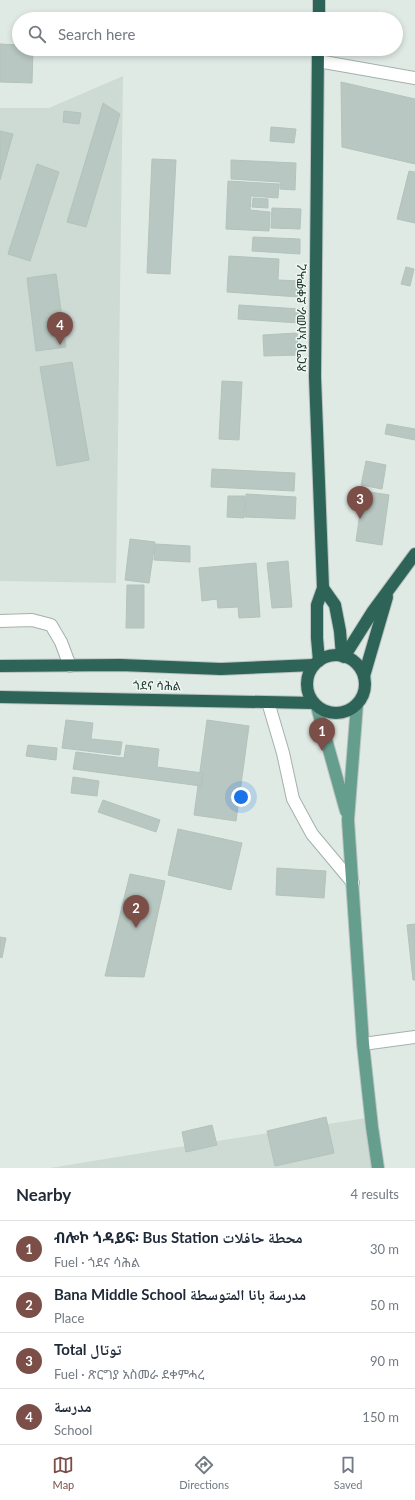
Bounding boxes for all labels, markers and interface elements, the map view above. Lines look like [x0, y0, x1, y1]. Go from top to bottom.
search box [12, 12, 403, 56]
icon: search [26, 23, 48, 45]
text: Search here [58, 25, 135, 43]
street label: ጽርግያ አስመራ ደቀምሓረ [294, 264, 309, 372]
pin: 4 [47, 312, 73, 345]
pin: 3 [347, 486, 373, 519]
street label: ጎደና ሳሕል [133, 678, 181, 693]
pin: 1 [309, 718, 335, 751]
your location [231, 787, 251, 807]
pin: 2 [123, 895, 149, 928]
text: Nearby [16, 1184, 71, 1205]
text: 4 results [351, 1186, 399, 1202]
text: ብሎኮ ጎዳይፍ፡ Bus Station محطة حافلات [54, 1228, 303, 1246]
text: 1 [25, 1241, 33, 1257]
text: 30 m [370, 1241, 399, 1257]
text: Fuel · ጎደና ሳሕል [54, 1254, 140, 1270]
text: Bana Middle School مدرسة بانا المتوسطة [54, 1285, 306, 1303]
text: 2 [25, 1297, 33, 1313]
text: 50 m [370, 1297, 399, 1313]
text: Place [54, 1310, 84, 1326]
text: Total توتال [54, 1340, 121, 1358]
text: 3 [25, 1353, 33, 1369]
text: 90 m [370, 1353, 399, 1369]
text: Fuel · ጽርግያ አስመራ ደቀምሓረ [54, 1366, 204, 1382]
text: مدرسة [54, 1397, 92, 1415]
text: 4 [25, 1409, 33, 1425]
text: 150 m [362, 1409, 399, 1425]
text: School [54, 1422, 92, 1438]
tab: Map [52, 1454, 74, 1491]
tab: Directions [179, 1454, 229, 1491]
tab: Saved [334, 1454, 363, 1491]

